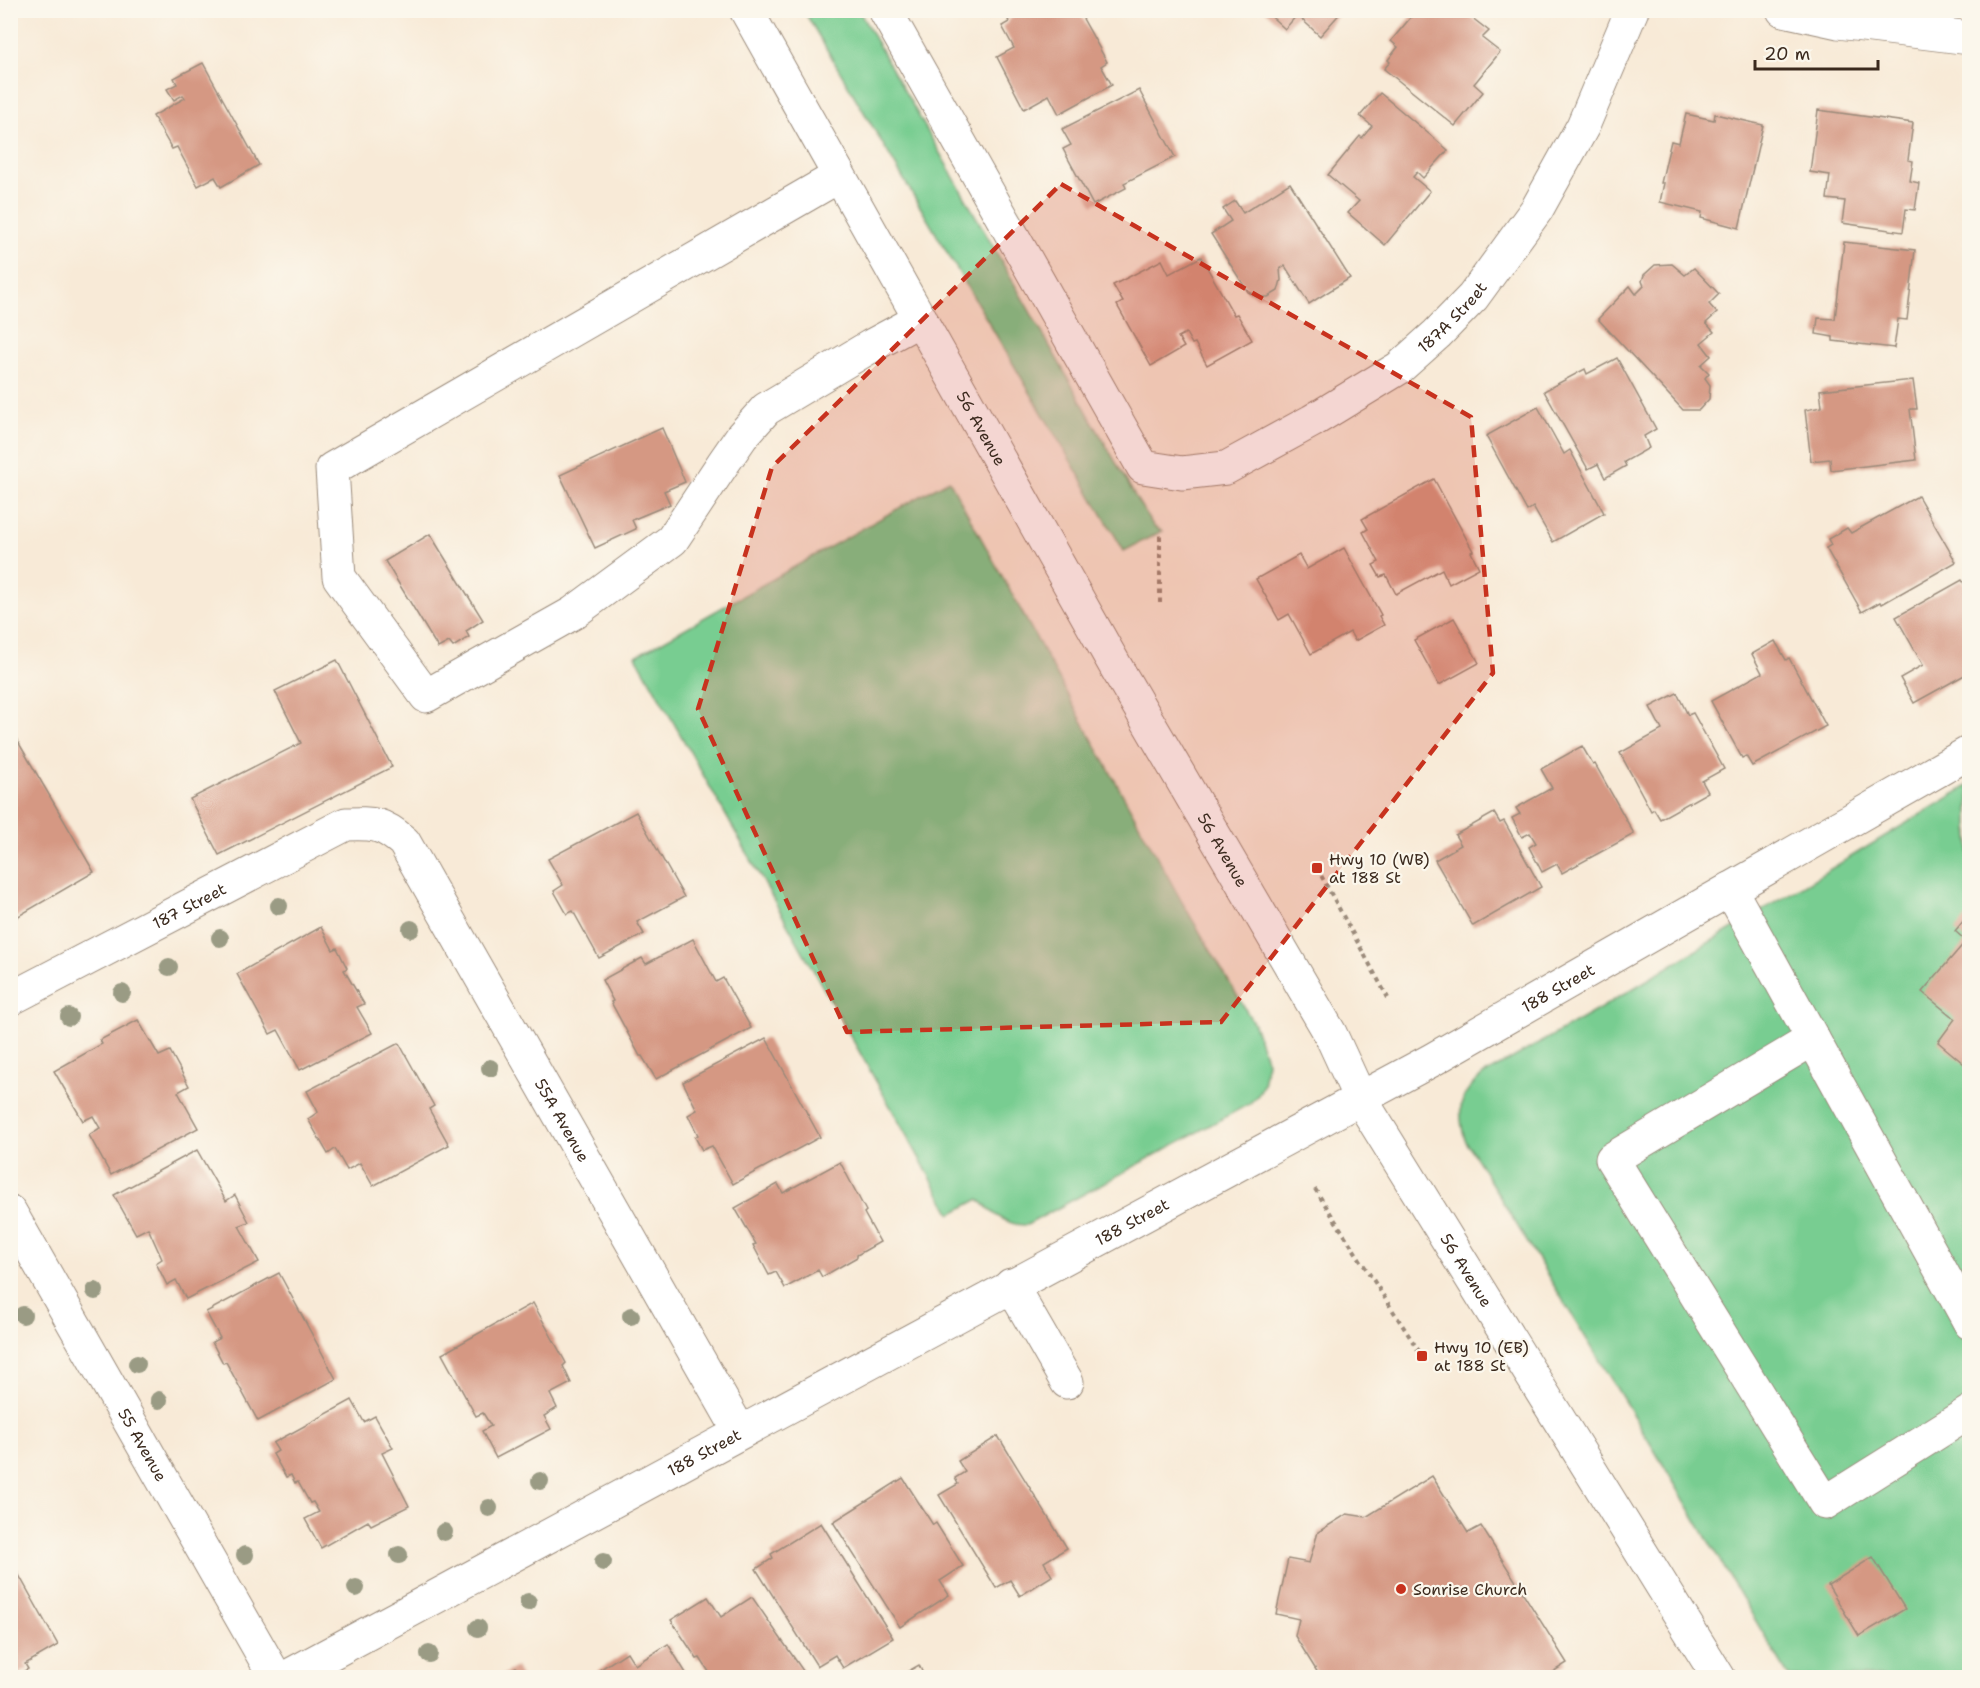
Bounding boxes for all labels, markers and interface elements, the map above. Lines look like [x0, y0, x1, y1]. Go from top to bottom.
scale bar [1755, 33, 1878, 71]
text: 20 m [1764, 42, 1810, 66]
street label: 187A Street [1413, 277, 1491, 357]
street label: 56 Avenue [952, 387, 1011, 469]
street label: 56 Avenue [1193, 809, 1253, 891]
place label: Hwy 10 (WB) at 188 St [1329, 849, 1430, 888]
marker: Hwy 10 (WB) at 188 St [1310, 861, 1324, 875]
street label: 187 Street [149, 878, 230, 934]
street label: 188 Street [1518, 959, 1598, 1017]
street label: 55A Avenue [530, 1075, 594, 1166]
street label: 188 Street [1091, 1193, 1173, 1250]
street label: 56 Avenue [1436, 1229, 1497, 1311]
place label: Hwy 10 (EB) at 188 St [1434, 1337, 1529, 1376]
marker: Hwy 10 (EB) at 188 St [1415, 1349, 1429, 1363]
street label: 55 Avenue [114, 1404, 172, 1485]
street label: 188 Street [663, 1424, 745, 1481]
place label: Sonrise Church [1413, 1579, 1527, 1600]
marker: Sonrise Church [1394, 1582, 1408, 1596]

